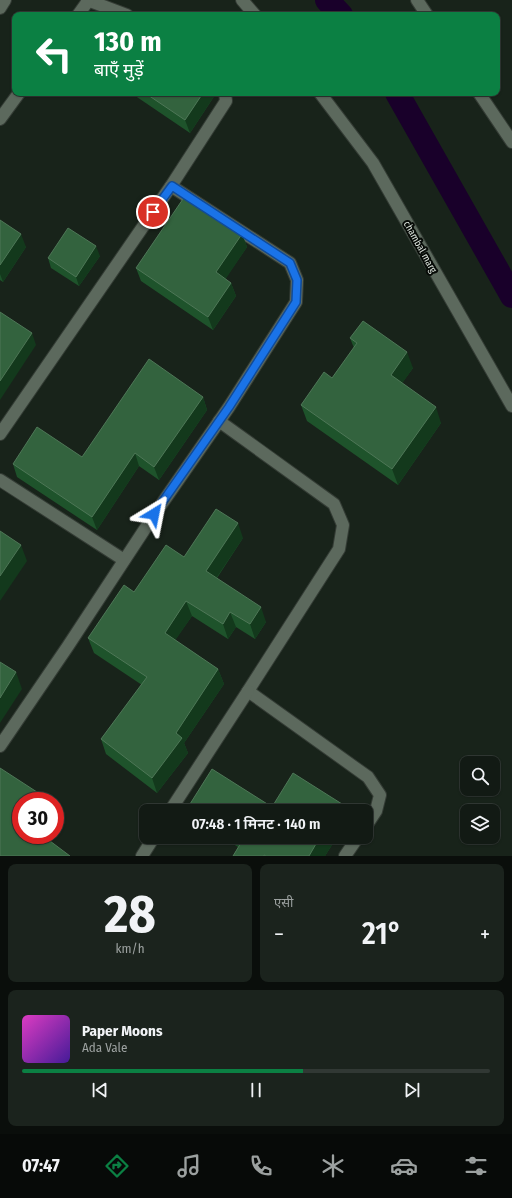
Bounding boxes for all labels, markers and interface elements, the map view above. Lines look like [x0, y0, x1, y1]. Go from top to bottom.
text: 130 m [94, 25, 162, 58]
icon: left [28, 28, 80, 80]
text: बाएँ मुड़ें [94, 59, 144, 81]
pin [136, 195, 170, 229]
icon: arrive [142, 201, 164, 223]
street label: chambal marg [401, 219, 439, 275]
position arrow [133, 493, 175, 535]
map controls [460, 756, 500, 844]
button: search [460, 756, 500, 796]
speed limit sign: 30 [12, 792, 64, 844]
button: layers [460, 804, 500, 844]
text: 07:48 · 1 मिनट · 140 m [191, 815, 321, 833]
text: 28 [104, 883, 156, 946]
text: एसी [274, 895, 293, 910]
text: 21° [362, 916, 402, 952]
text: − [274, 921, 284, 948]
text: + [480, 921, 490, 948]
text: km/h [116, 941, 145, 956]
text: Paper Moons [82, 1022, 163, 1040]
text: Ada Vale [82, 1040, 127, 1055]
icon: previous [89, 1079, 111, 1101]
icon: pause [245, 1079, 267, 1101]
icon: next [401, 1079, 423, 1101]
icon: directions [103, 1152, 131, 1180]
icon: music [175, 1152, 203, 1180]
icon: phone [247, 1152, 275, 1180]
icon: climate [319, 1152, 347, 1180]
icon: car [390, 1152, 418, 1180]
icon: filters [462, 1152, 490, 1180]
text: 07:47 [22, 1155, 60, 1177]

